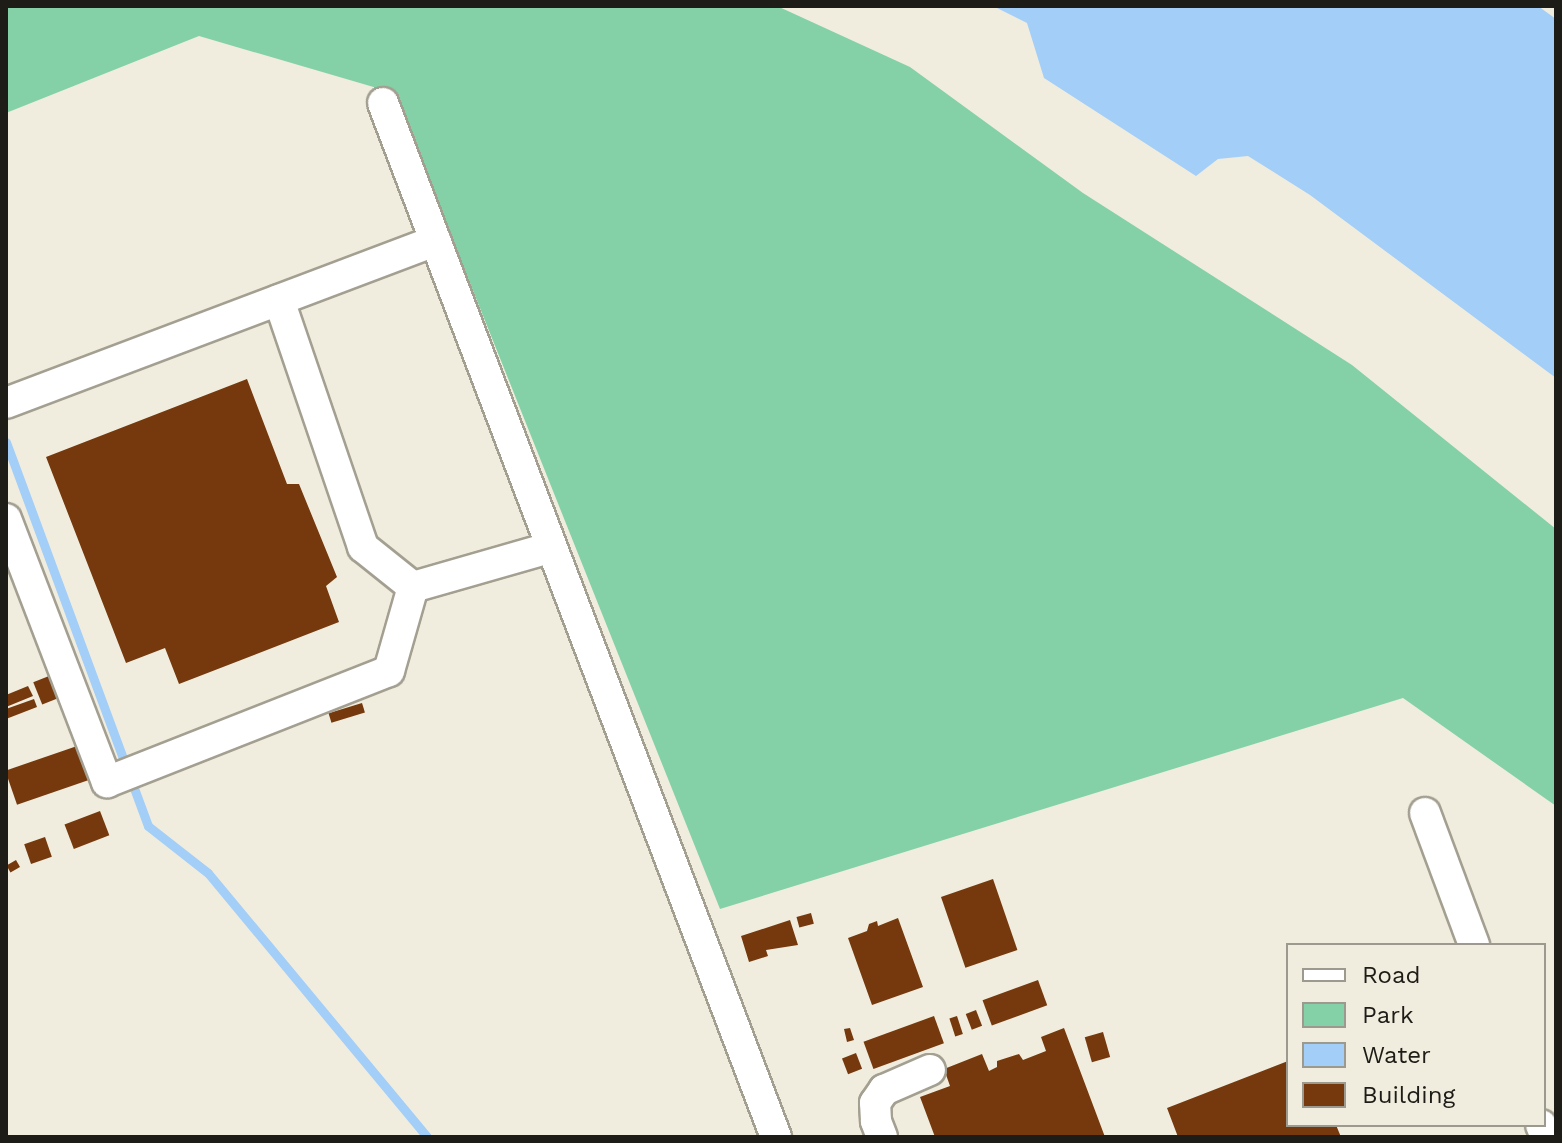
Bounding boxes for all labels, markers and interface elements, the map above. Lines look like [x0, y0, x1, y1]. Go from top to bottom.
legend [1286, 943, 1546, 1127]
text: Road [1362, 961, 1421, 989]
text: Park [1362, 1001, 1414, 1029]
text: Water [1362, 1041, 1431, 1069]
text: Building [1362, 1081, 1455, 1109]

